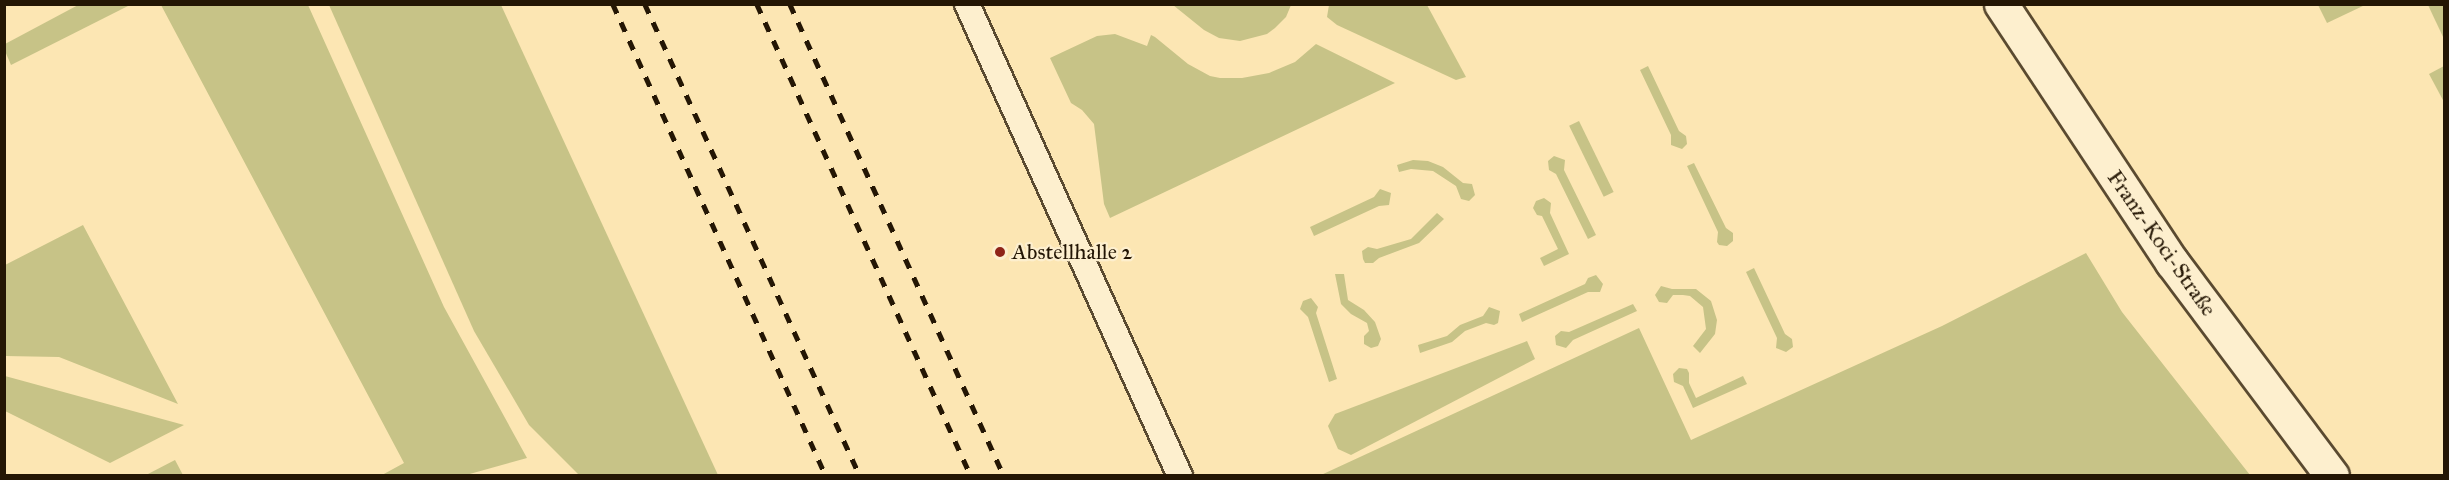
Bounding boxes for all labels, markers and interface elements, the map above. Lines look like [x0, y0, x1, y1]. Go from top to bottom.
street label: Franz-Koci-Straße [2102, 165, 2222, 321]
place label: Abstellhalle 2 [1012, 239, 1132, 265]
marker: Abstellhalle 2 [993, 245, 1007, 259]

